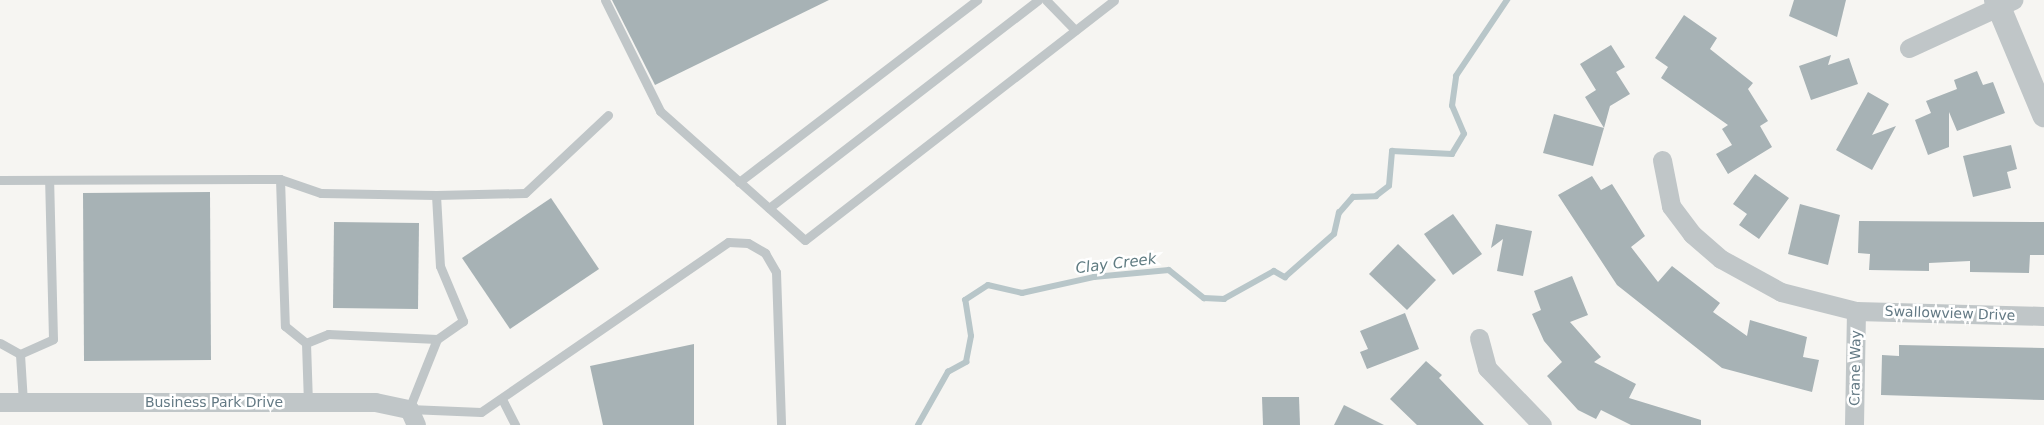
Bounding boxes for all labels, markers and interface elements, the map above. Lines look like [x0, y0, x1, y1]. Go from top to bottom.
water label: Clay Creek [1075, 250, 1157, 278]
street label: Swallowview Drive [1884, 302, 2016, 324]
street label: Crane Way [1846, 330, 1864, 406]
street label: Business Park Drive [145, 394, 283, 410]

